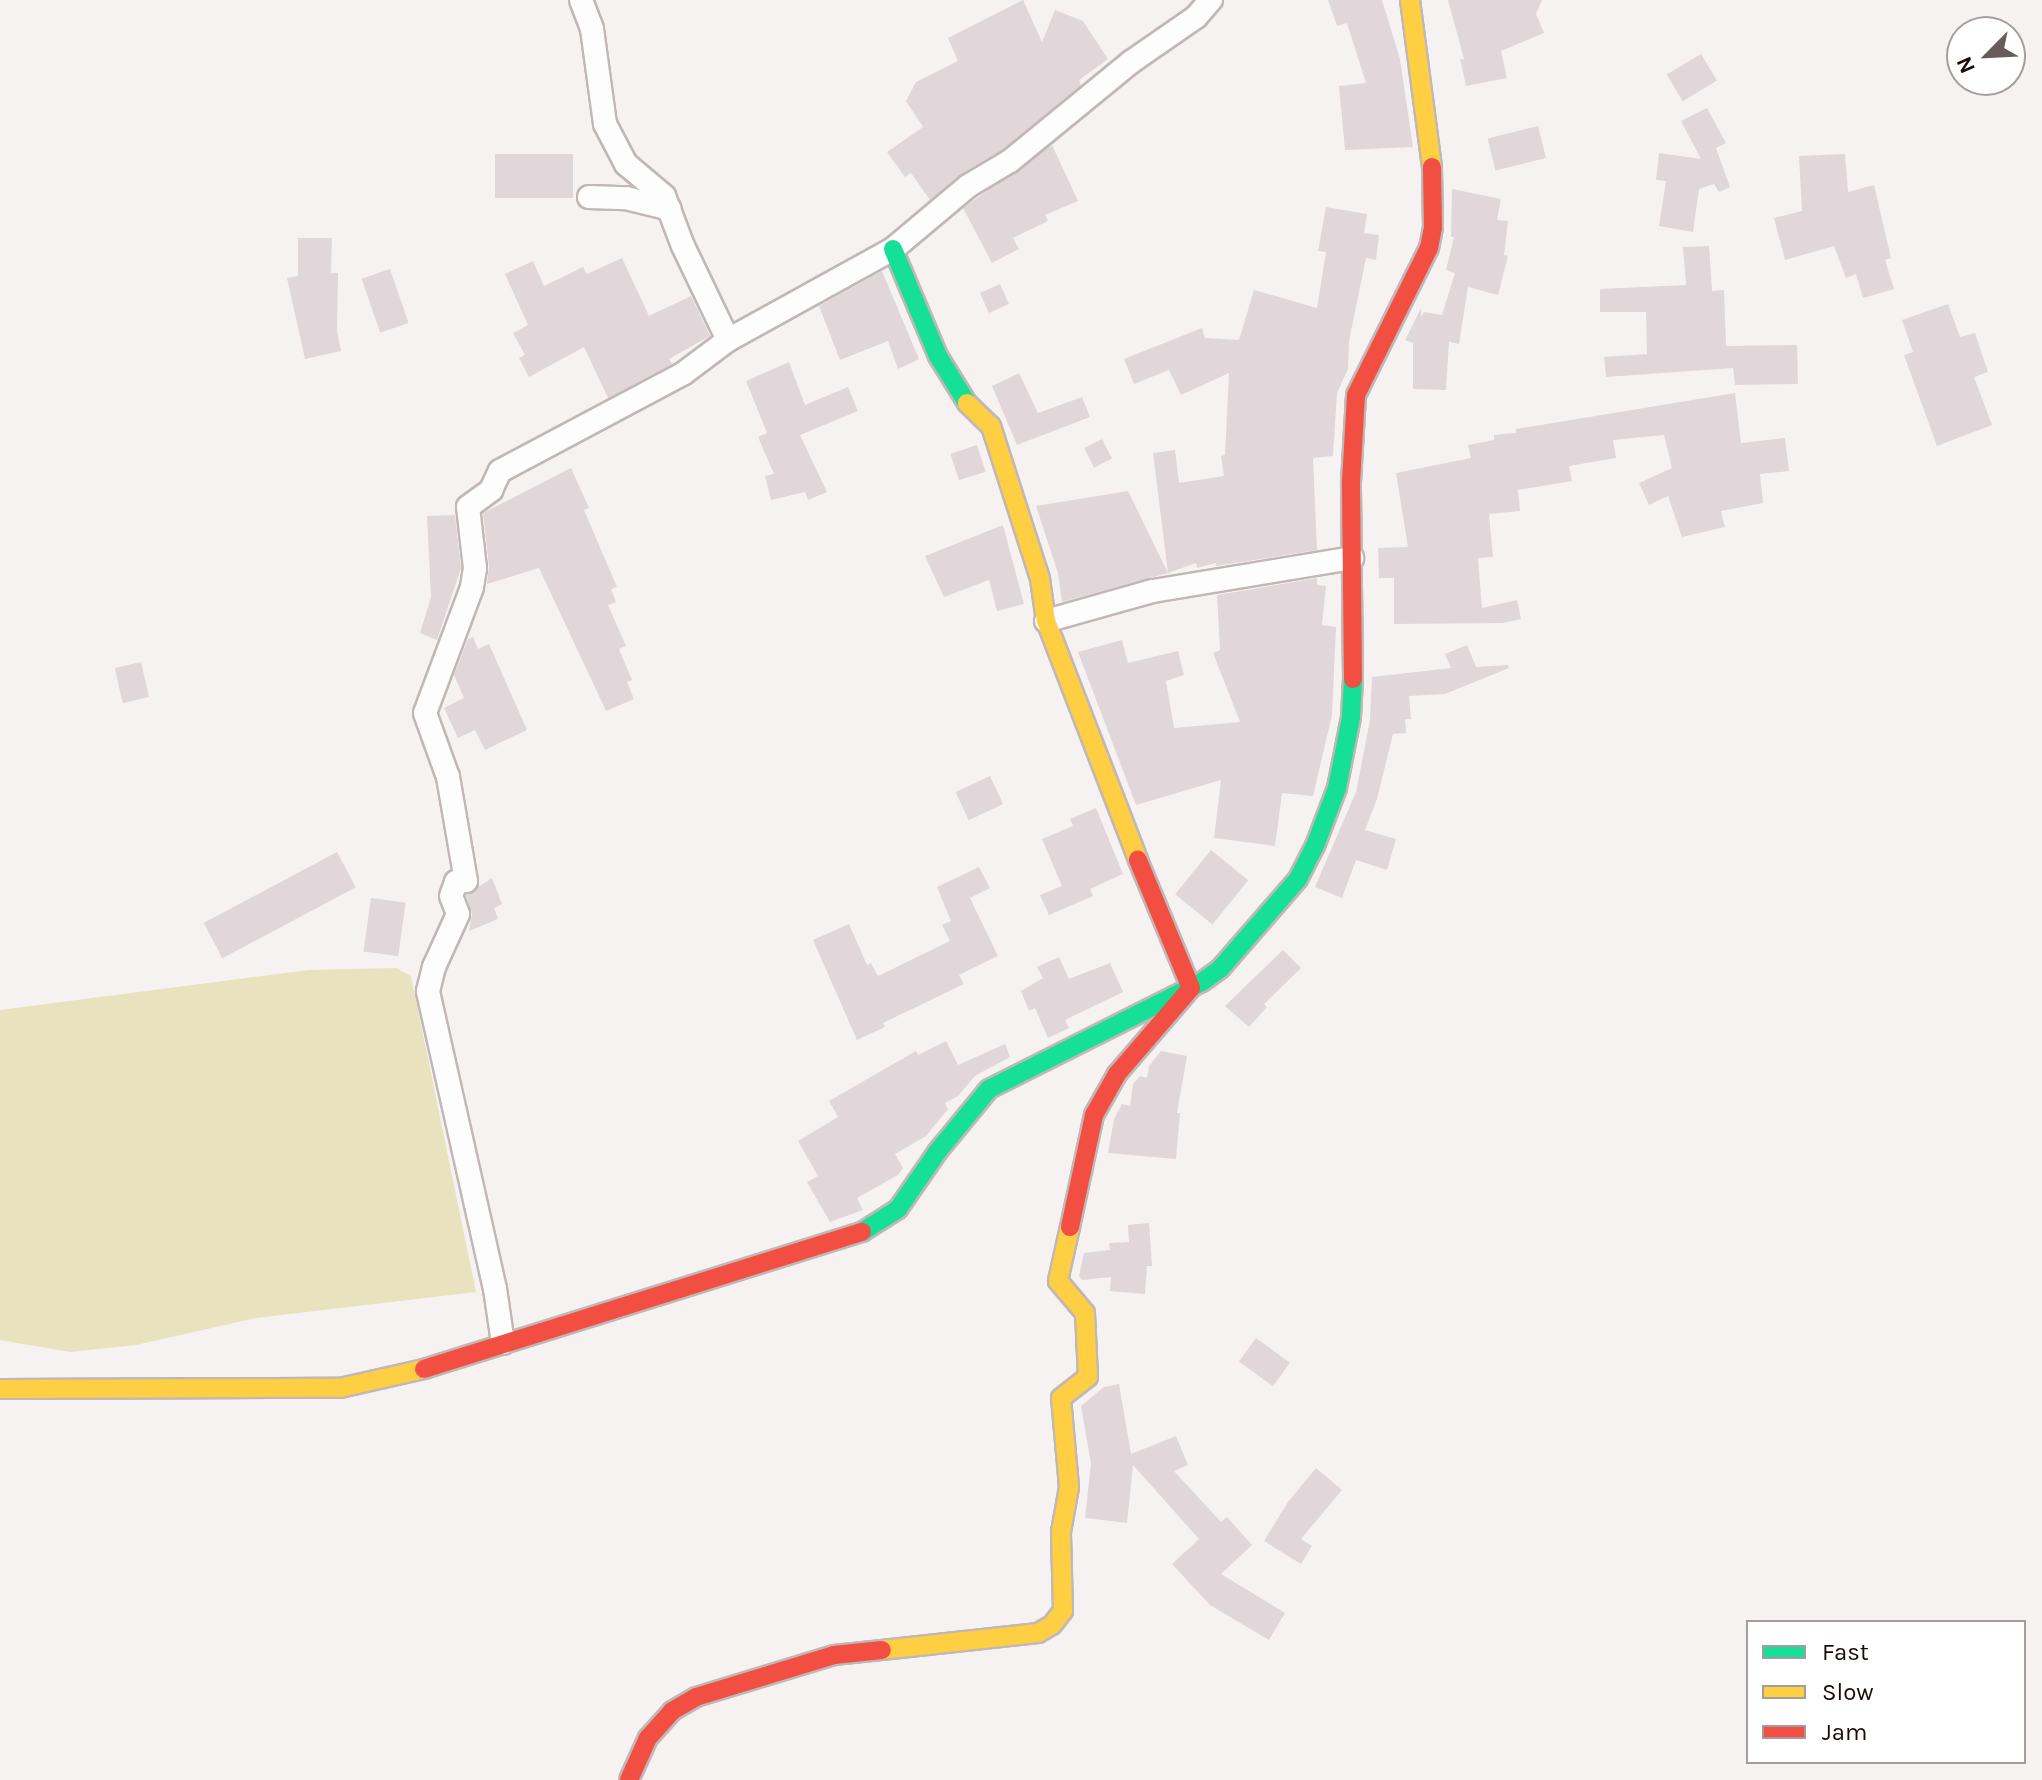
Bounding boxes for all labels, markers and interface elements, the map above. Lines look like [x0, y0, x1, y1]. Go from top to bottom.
north arrow [1946, 16, 2026, 96]
text: N [1951, 52, 1981, 77]
legend [1746, 1620, 2026, 1764]
text: Fast [1822, 1638, 1869, 1666]
text: Slow [1822, 1678, 1874, 1706]
text: Jam [1822, 1718, 1867, 1746]

